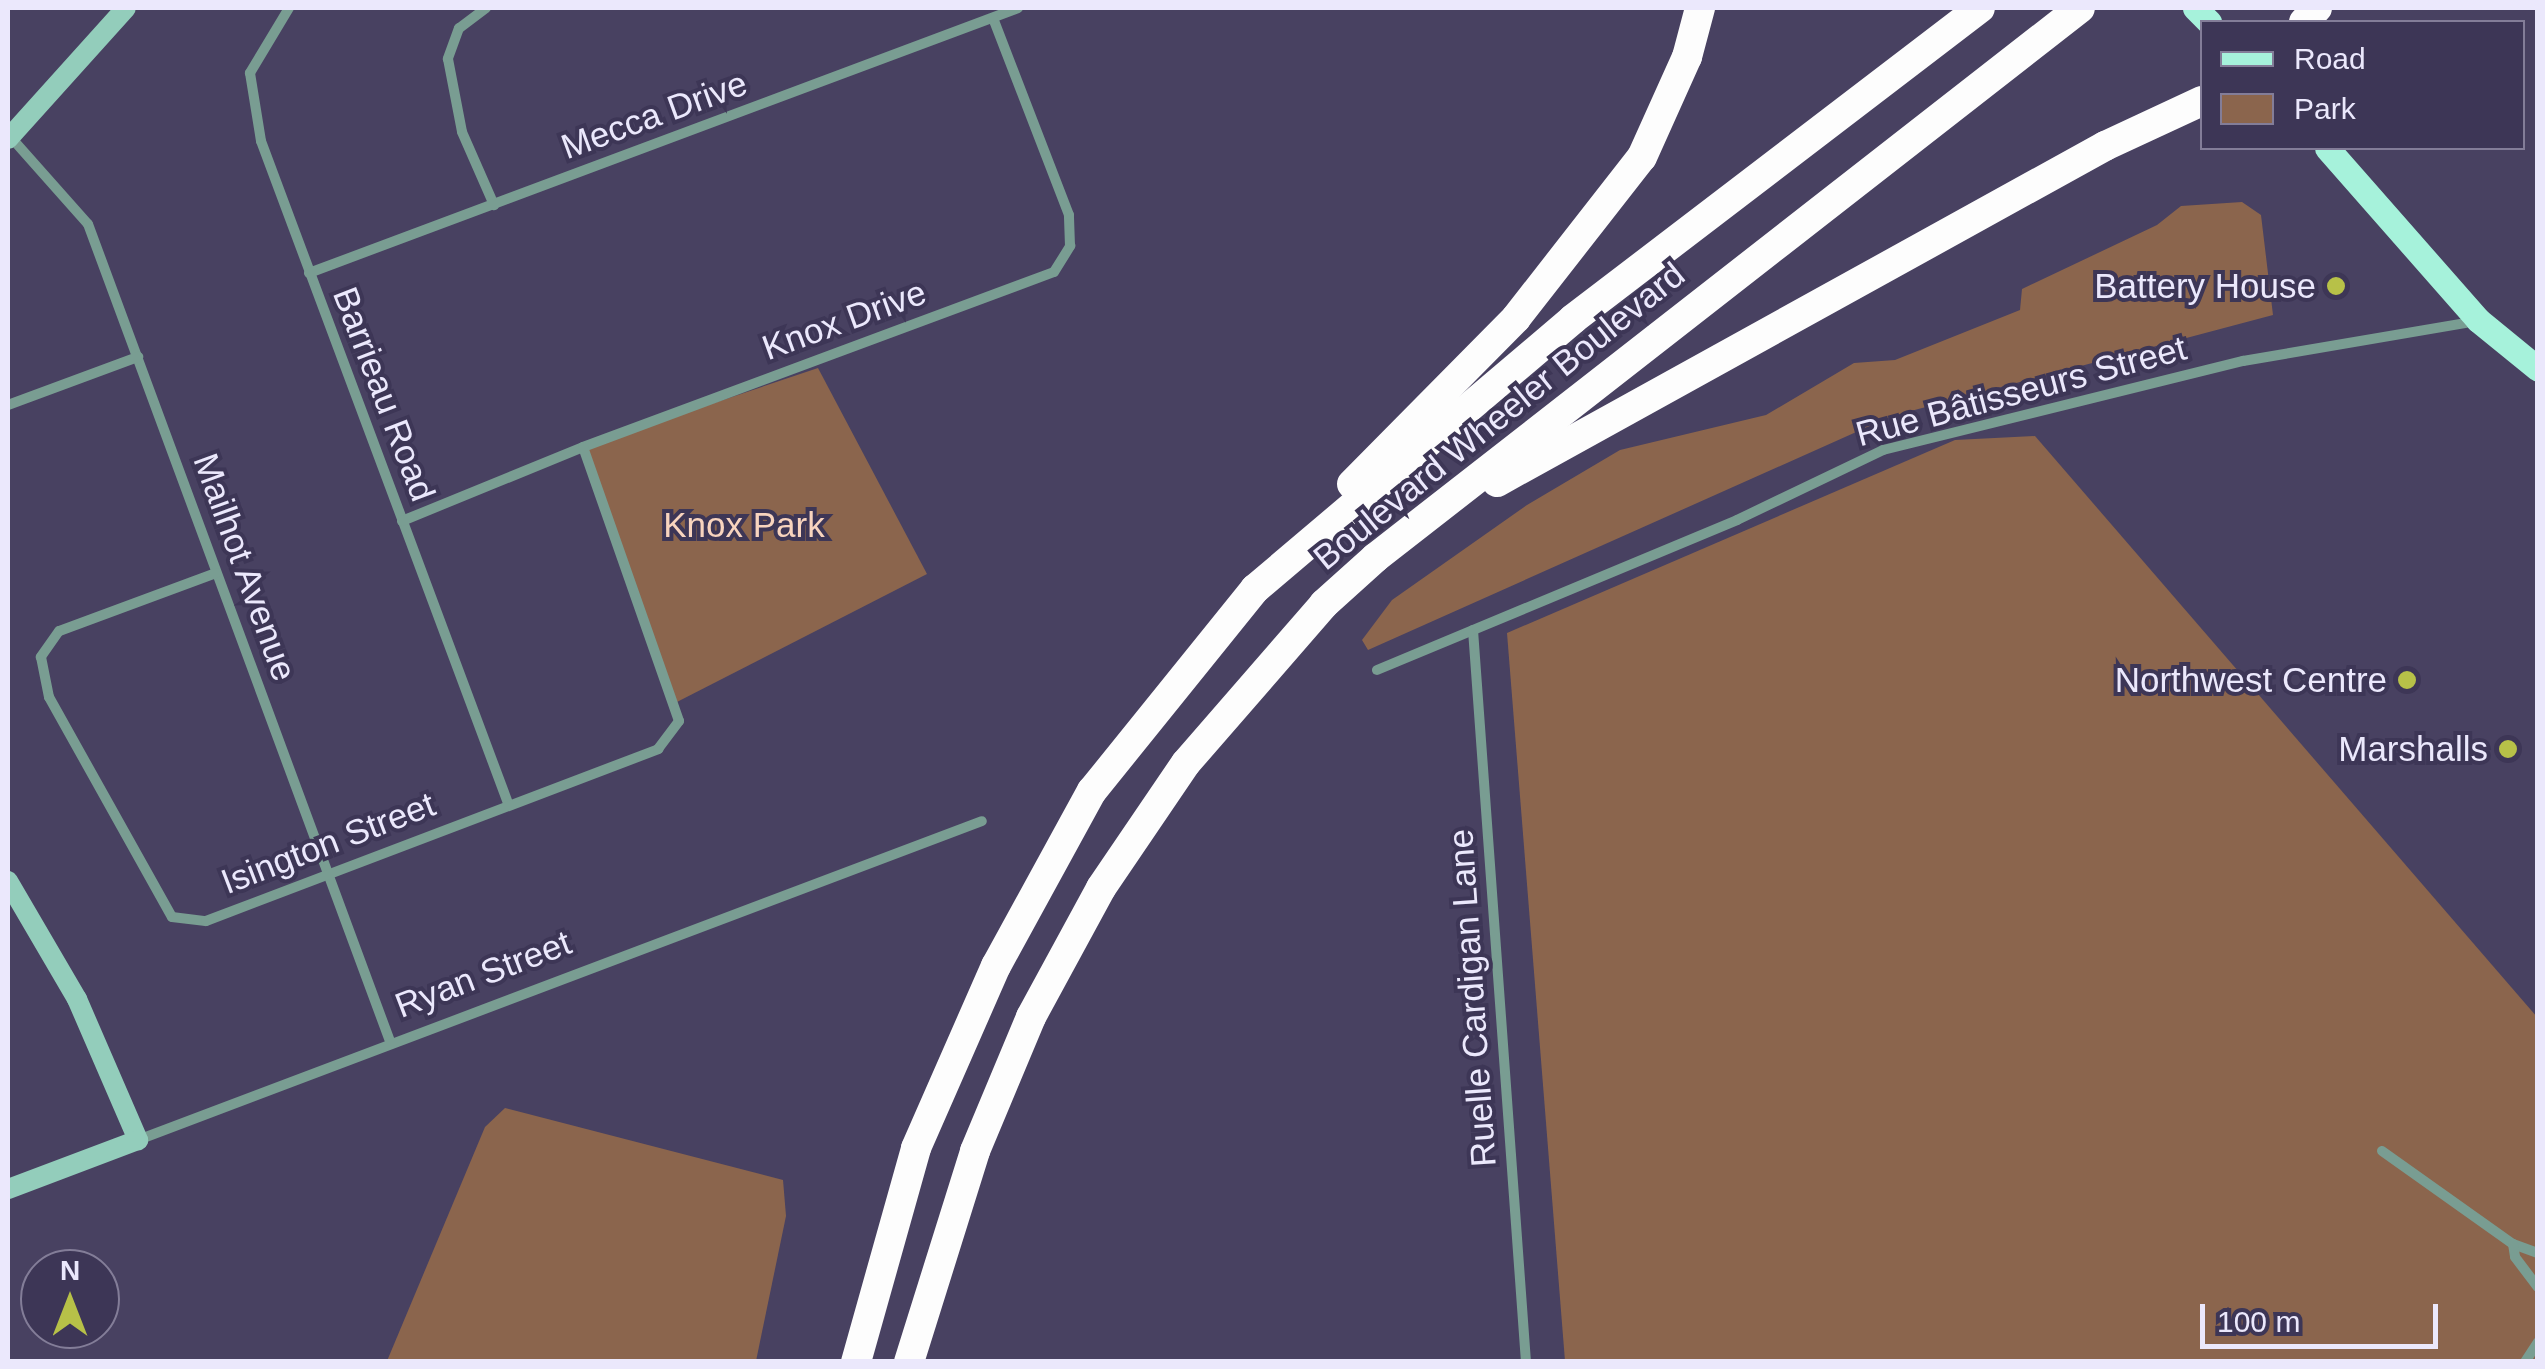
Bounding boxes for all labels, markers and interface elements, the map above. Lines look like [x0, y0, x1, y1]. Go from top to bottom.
legend [2200, 20, 2525, 150]
text: Road [2294, 42, 2366, 75]
street label: Mecca Drive [555, 62, 753, 168]
text: Park [2294, 92, 2356, 125]
street label: Boulevard Wheeler Boulevard [1305, 253, 1693, 579]
place label: Battery House [2094, 265, 2316, 307]
street label: Knox Drive [756, 271, 932, 369]
marker: Battery House [2325, 275, 2347, 297]
street label: Barrieau Road [324, 281, 444, 507]
street label: Rue Bâtisseurs Street [1851, 327, 2191, 455]
street label: Mailhot Avenue [184, 447, 306, 687]
park label: Knox Park [663, 504, 825, 546]
place label: Northwest Centre [2115, 659, 2387, 701]
marker: Northwest Centre [2396, 669, 2418, 691]
place label: Marshalls [2338, 728, 2488, 770]
marker: Marshalls [2497, 738, 2519, 760]
street label: Isington Street [215, 783, 441, 903]
street label: Ruelle Cardigan Lane [1439, 828, 1505, 1168]
street label: Ryan Street [389, 921, 577, 1027]
north arrow [20, 1249, 120, 1349]
text: N [60, 1255, 80, 1286]
scale bar [2205, 1284, 2442, 1346]
text: 100 m [2217, 1305, 2300, 1338]

